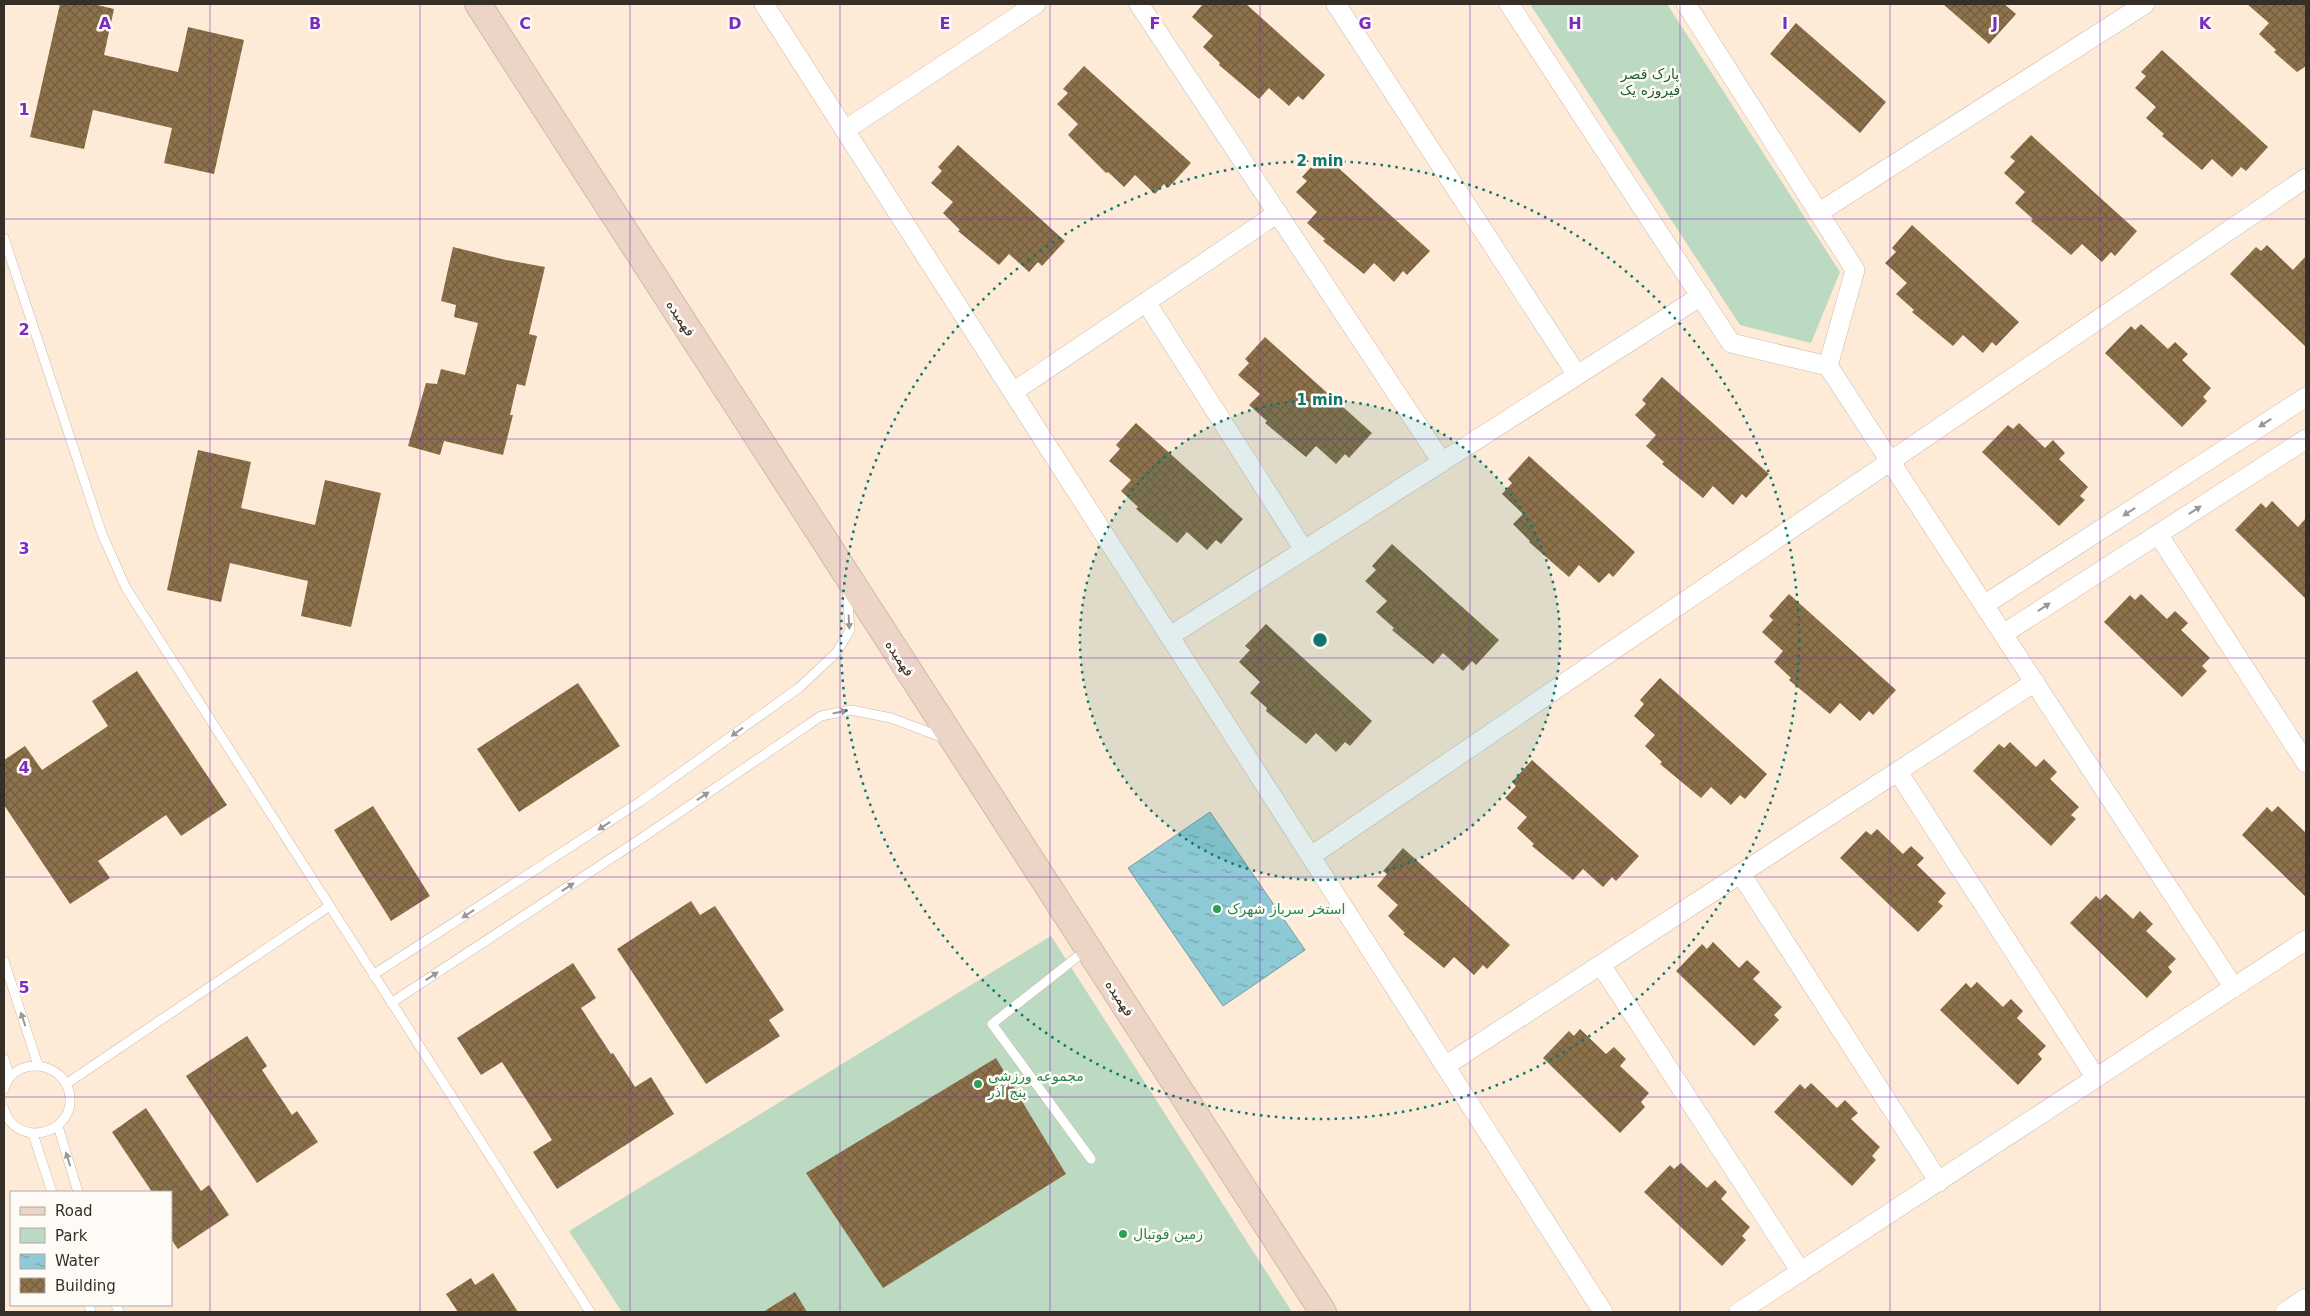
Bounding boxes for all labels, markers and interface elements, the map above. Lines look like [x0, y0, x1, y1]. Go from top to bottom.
text: A [99, 14, 112, 33]
text: B [309, 14, 321, 33]
text: C [519, 14, 531, 33]
text: D [728, 14, 742, 33]
text: E [940, 14, 950, 33]
text: F [1150, 14, 1160, 33]
text: G [1358, 14, 1372, 33]
text: H [1568, 14, 1582, 33]
text: I [1782, 14, 1788, 33]
text: J [1991, 14, 1998, 33]
text: K [2199, 14, 2212, 33]
park label: پارک قصر فیروزه یک [1620, 66, 1680, 99]
text: 1 [18, 100, 30, 119]
text: 2 min [1296, 152, 1344, 170]
street label: فهمیده [663, 297, 699, 340]
text: 2 [18, 320, 30, 339]
text: 1 min [1296, 391, 1344, 409]
one-way arrow [2259, 419, 2272, 428]
one-way arrow [2189, 505, 2202, 515]
one-way arrow [2122, 507, 2136, 516]
text: 3 [18, 539, 30, 558]
one-way arrow [2037, 603, 2051, 612]
one-way arrow [846, 614, 854, 630]
centre of rings [1311, 631, 1329, 649]
street label: فهمیده [882, 637, 918, 680]
one-way arrow [832, 708, 848, 716]
one-way arrow [731, 727, 744, 738]
text: 4 [18, 758, 30, 777]
one-way arrow [696, 791, 709, 801]
one-way arrow [597, 821, 611, 830]
one-way arrow [561, 882, 574, 891]
place label: استخر سرباز شهرک [1227, 901, 1345, 918]
marker: استخر سرباز شهرک [1211, 903, 1223, 915]
one-way arrow [461, 909, 474, 919]
one-way arrow [425, 971, 438, 981]
street label: فهمیده [1102, 977, 1138, 1020]
text: 5 [18, 978, 30, 997]
one-way arrow [18, 1011, 26, 1026]
place label: مجموعه ورزشی پنج آذر [987, 1068, 1084, 1101]
marker: مجموعه ورزشی پنج آذر [972, 1078, 984, 1090]
one-way arrow [63, 1152, 71, 1167]
legend [10, 1191, 172, 1306]
text: Road [55, 1202, 93, 1220]
place label: زمین فوتبال [1133, 1226, 1203, 1243]
text: Park [55, 1227, 88, 1245]
marker: زمین فوتبال [1117, 1228, 1129, 1240]
text: Water [55, 1252, 100, 1270]
text: Building [55, 1277, 116, 1295]

